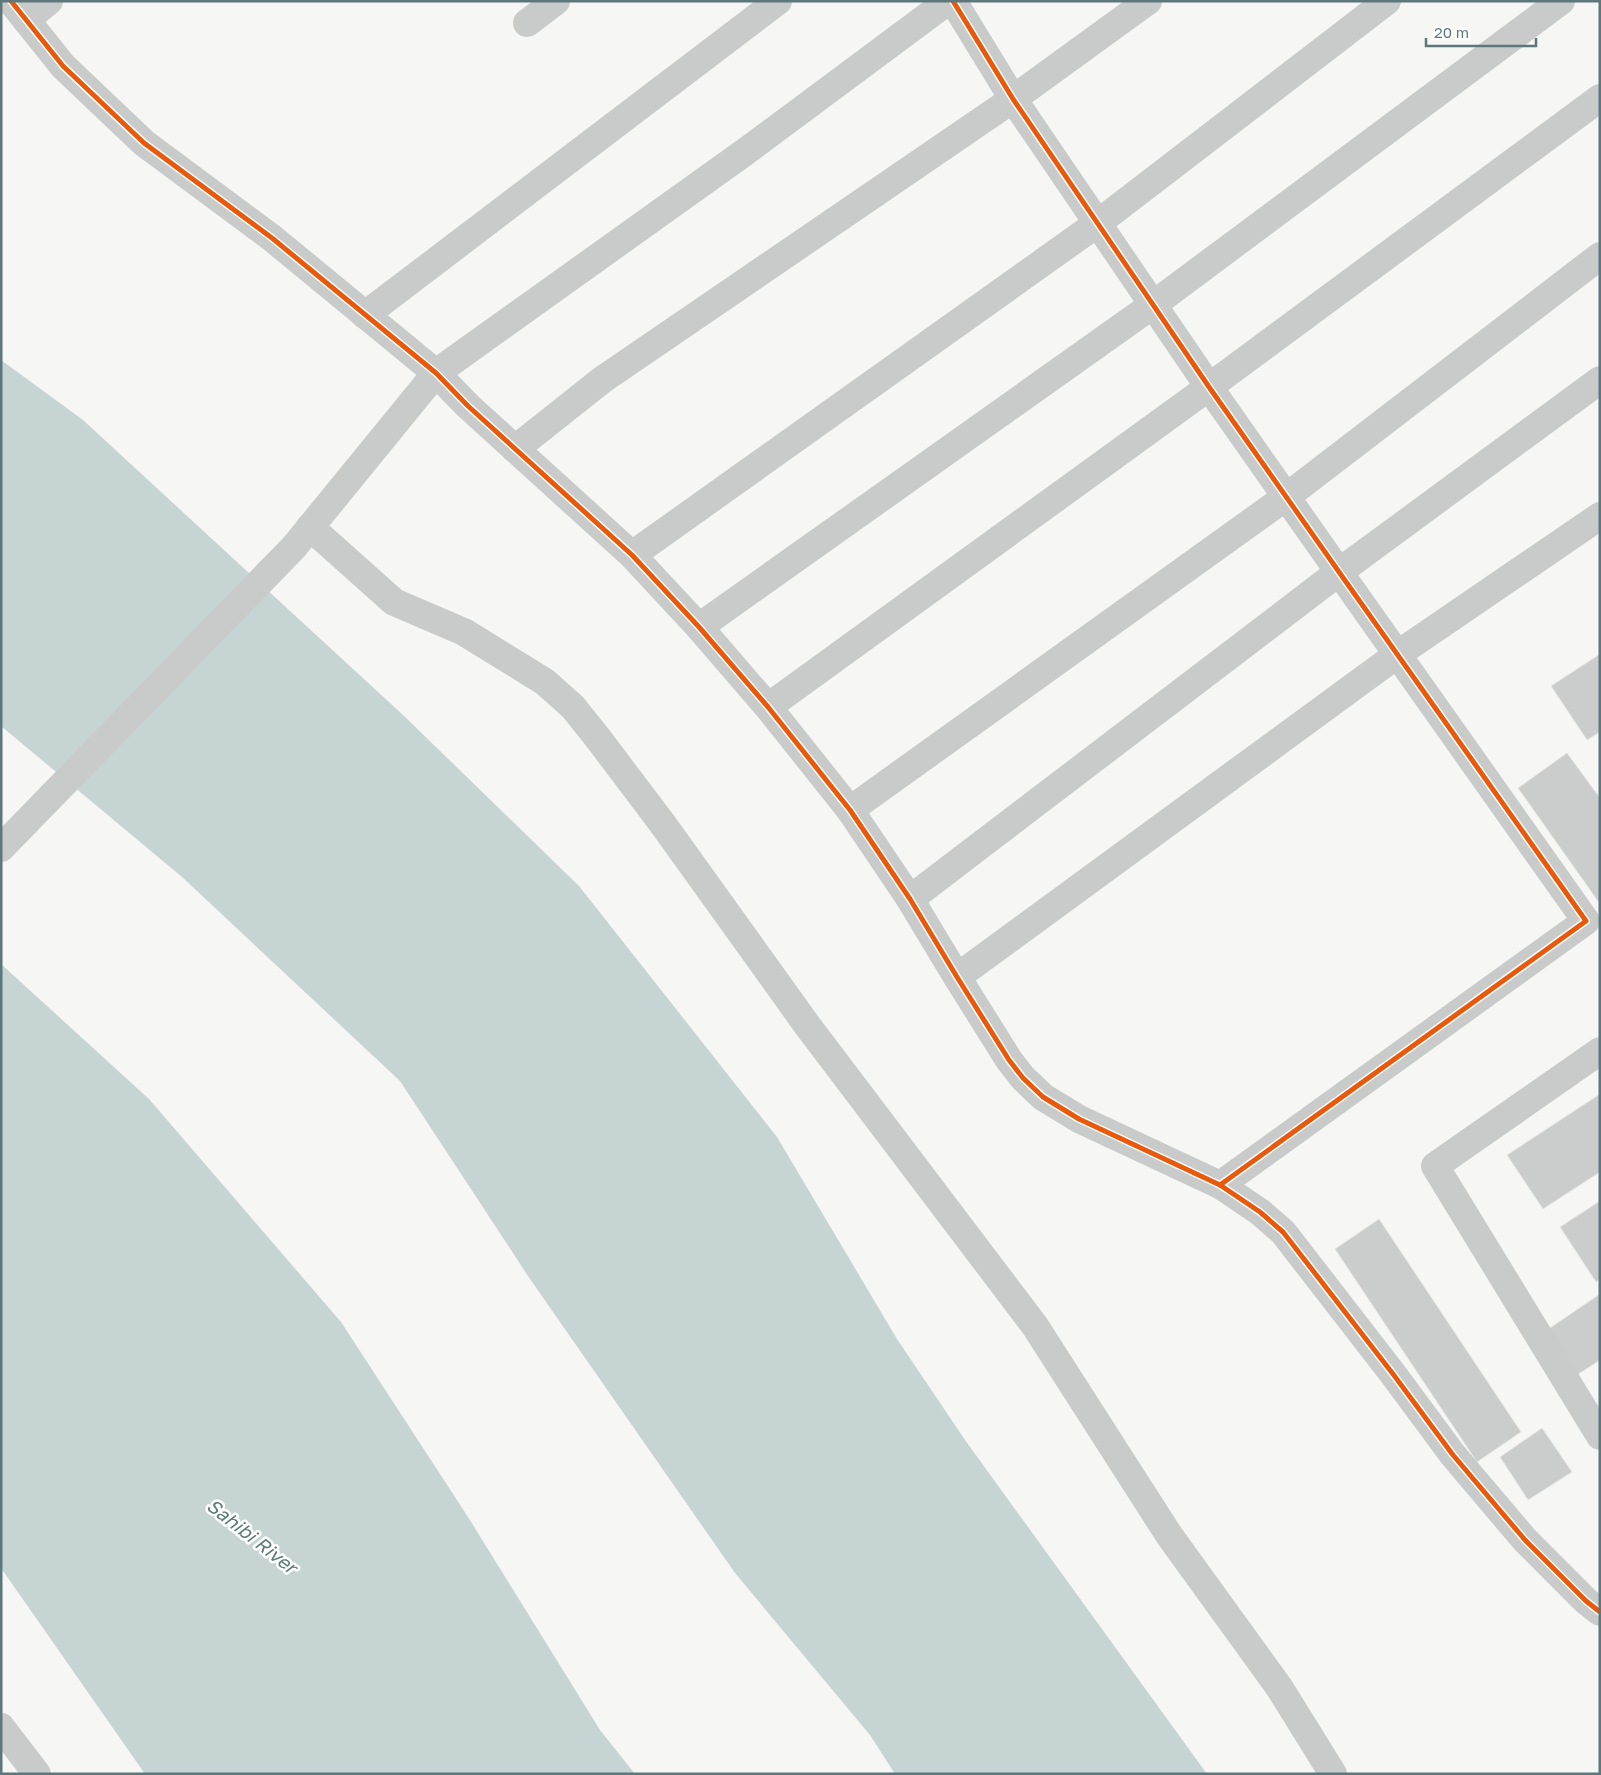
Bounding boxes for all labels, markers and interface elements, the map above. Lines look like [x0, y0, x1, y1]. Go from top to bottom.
scale bar [1426, 15, 1536, 47]
text: 20 m [1434, 23, 1469, 41]
water label: Sahibi River [203, 1493, 304, 1579]

